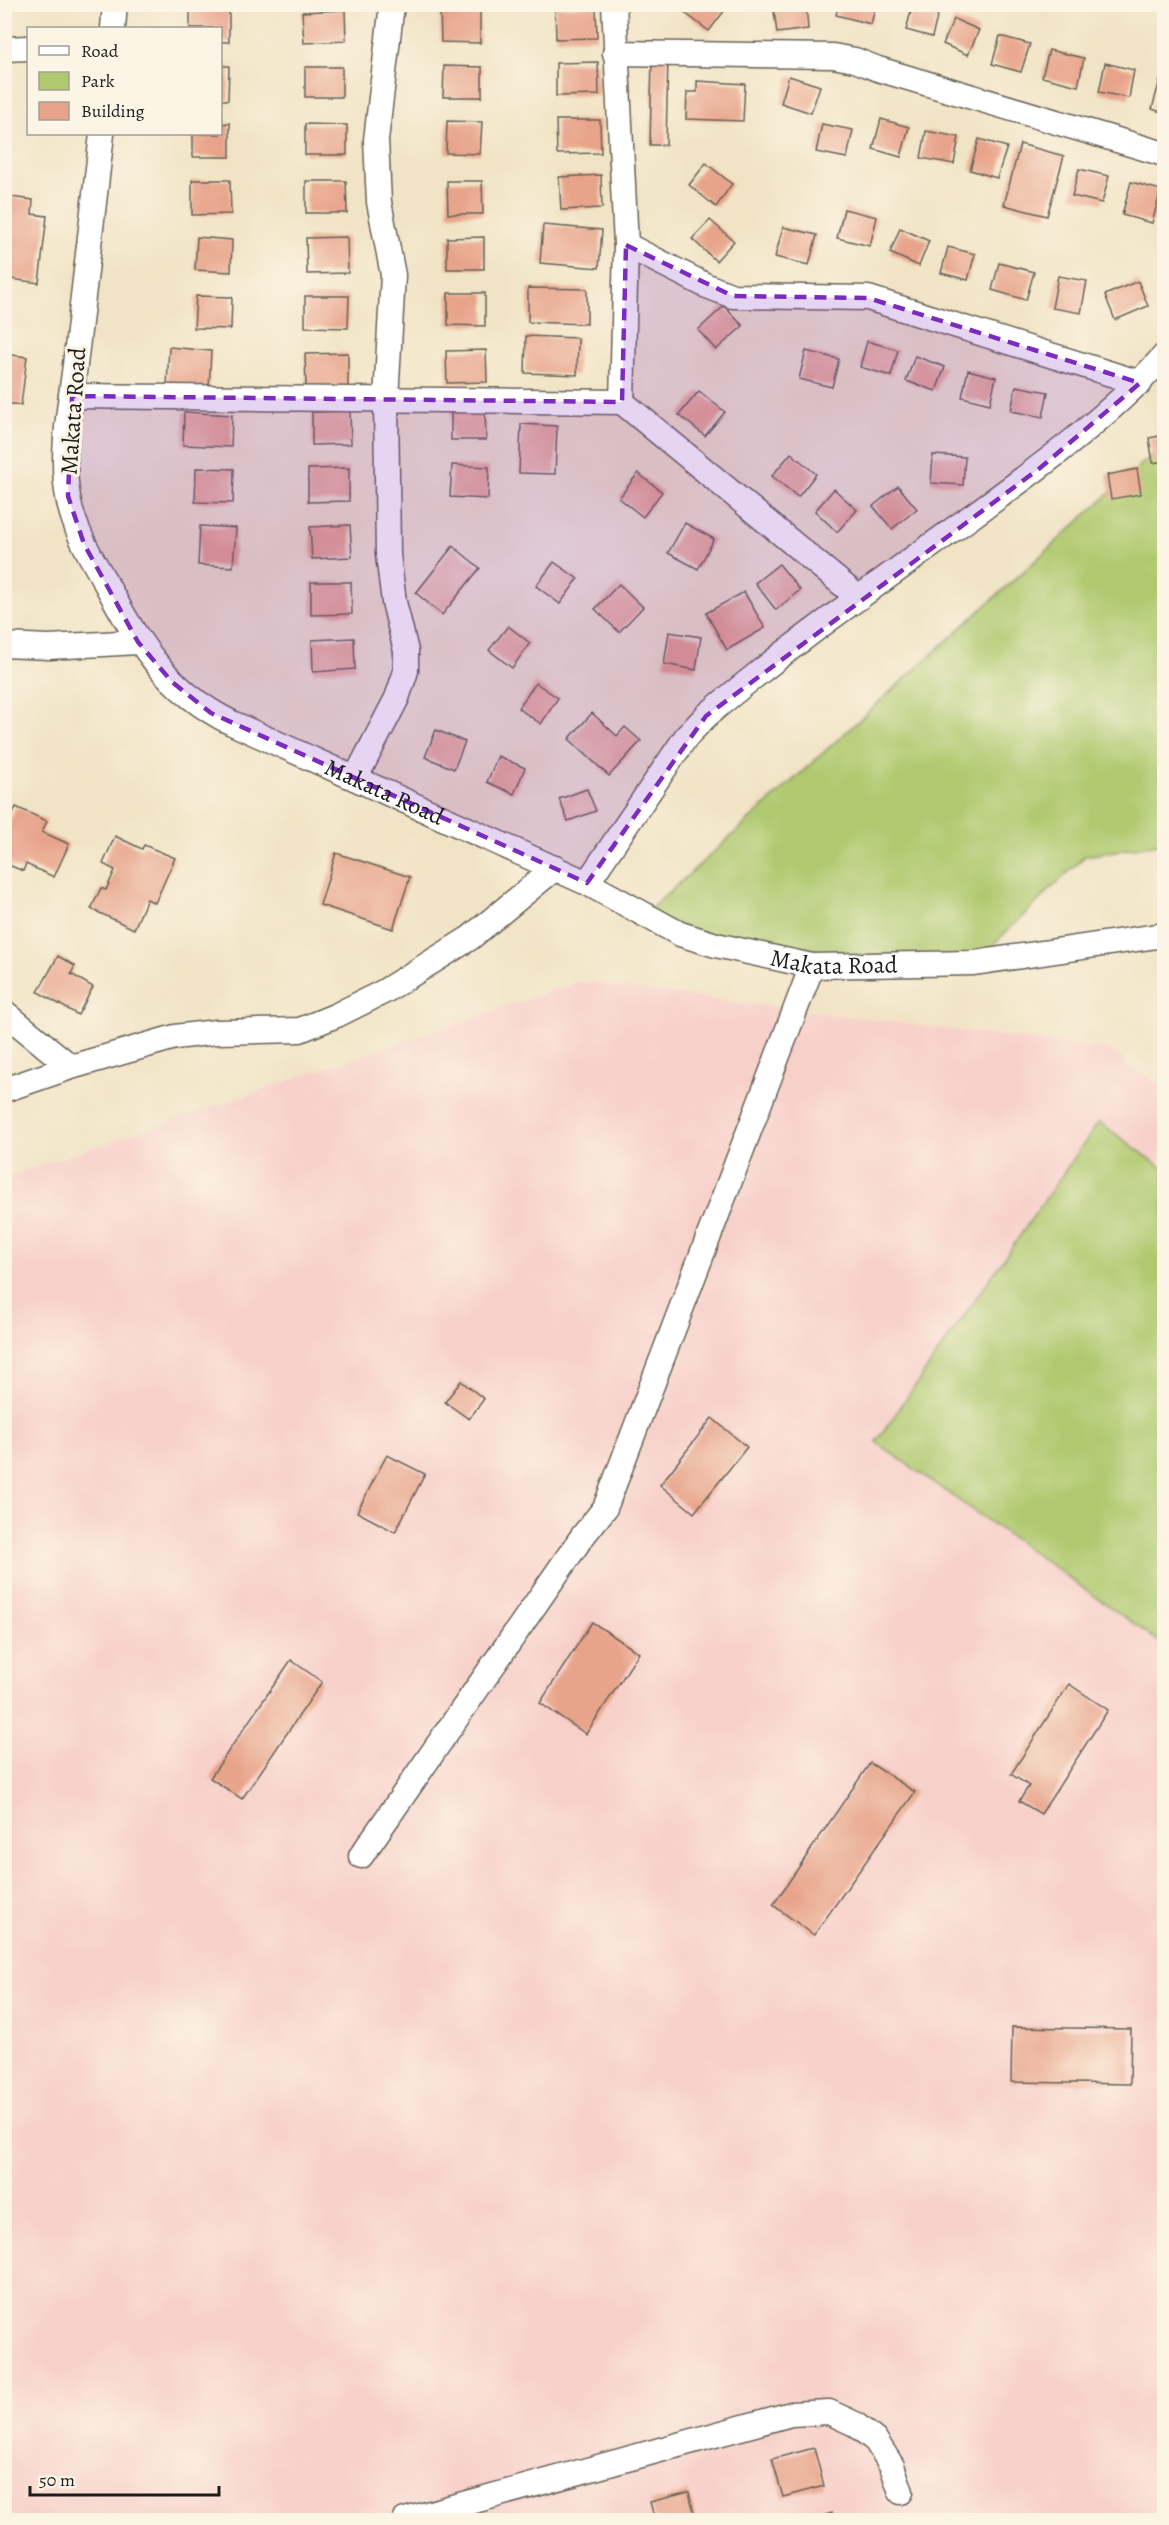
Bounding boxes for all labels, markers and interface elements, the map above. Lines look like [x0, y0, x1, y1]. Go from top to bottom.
legend [27, 27, 222, 135]
text: Road [81, 39, 119, 63]
text: Park [81, 69, 115, 93]
text: Building [81, 99, 145, 123]
street label: Makata Road [53, 346, 93, 476]
street label: Makata Road [319, 751, 449, 833]
street label: Makata Road [767, 941, 898, 982]
scale bar [30, 2459, 219, 2497]
text: 50 m [39, 2468, 75, 2492]

